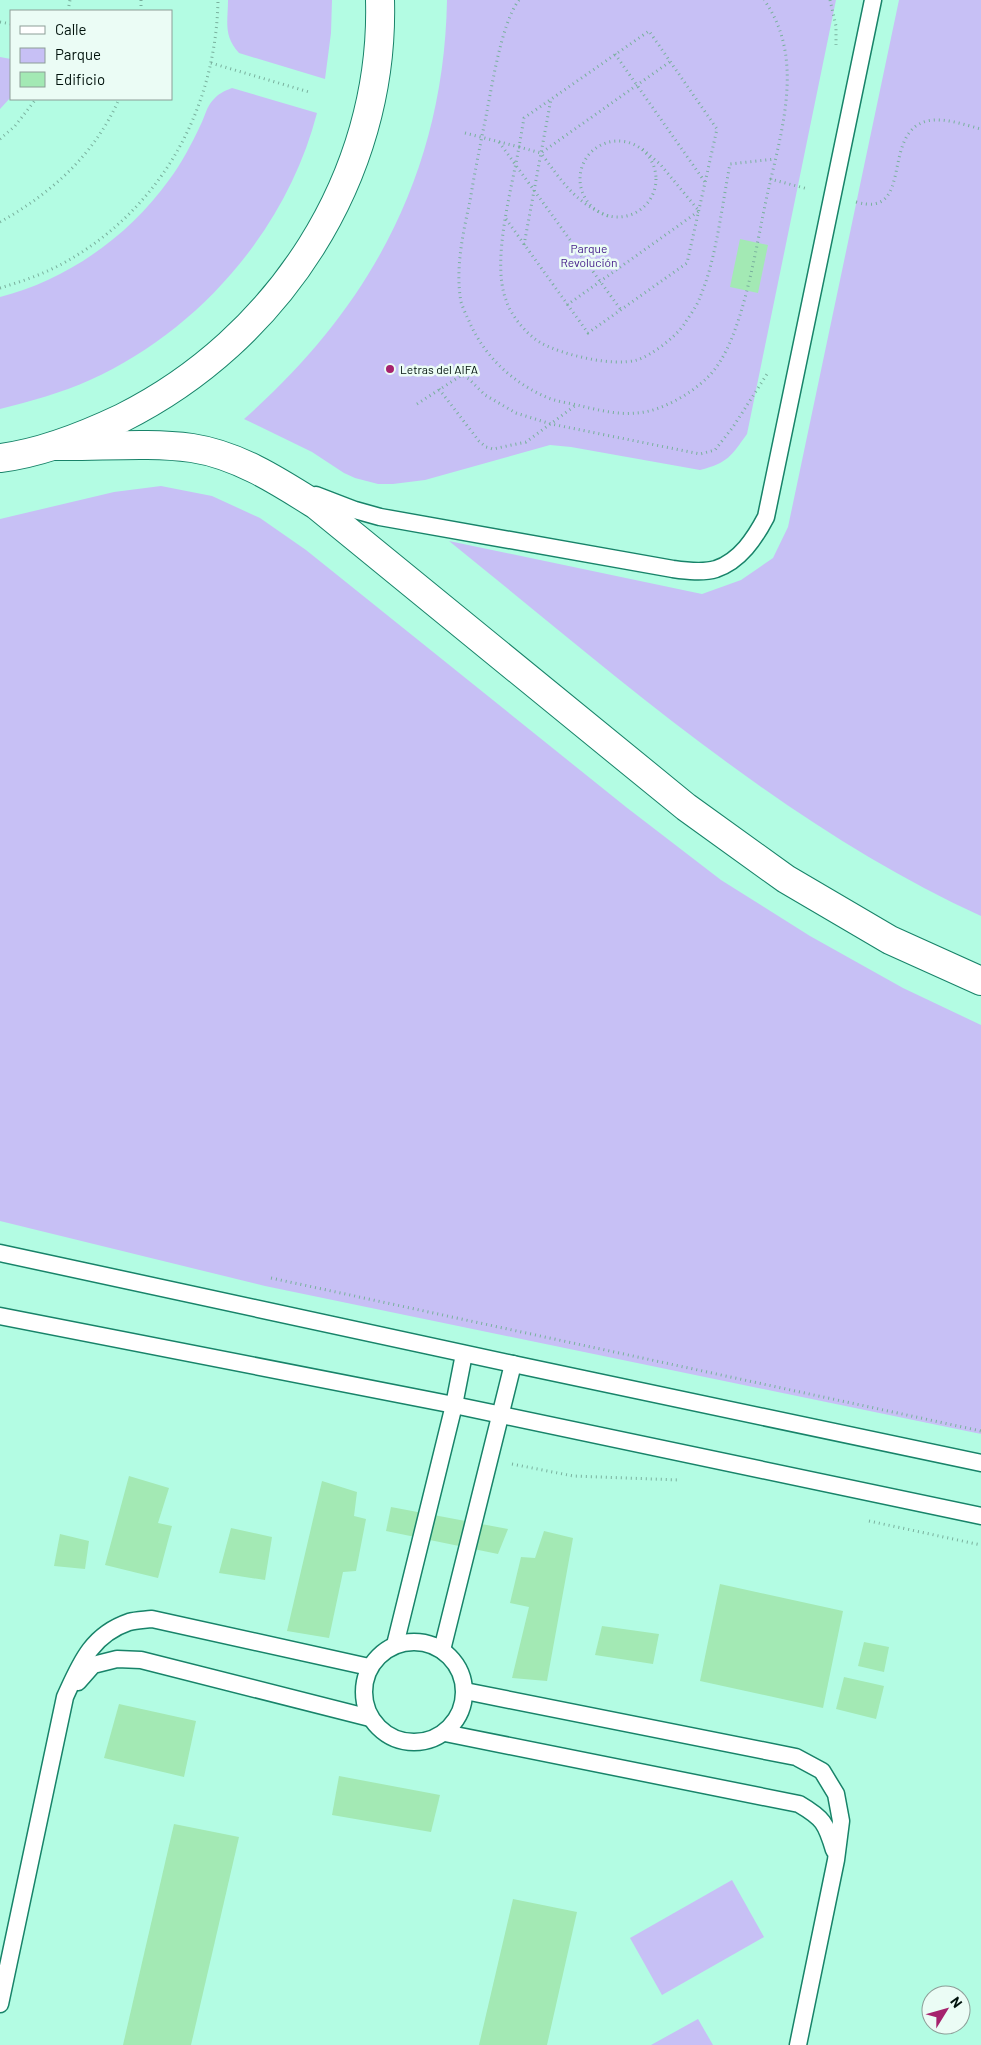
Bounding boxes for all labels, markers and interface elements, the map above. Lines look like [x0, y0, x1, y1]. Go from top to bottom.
legend [10, 10, 172, 100]
text: Calle [55, 20, 87, 38]
text: Parque [55, 45, 101, 63]
text: Edificio [55, 70, 105, 88]
park label: Parque Revolución [561, 241, 617, 269]
place label: Letras del AIFA [400, 362, 478, 376]
marker: Letras del AIFA [384, 363, 396, 375]
north arrow [921, 1985, 971, 2035]
text: N [947, 1993, 966, 2011]

